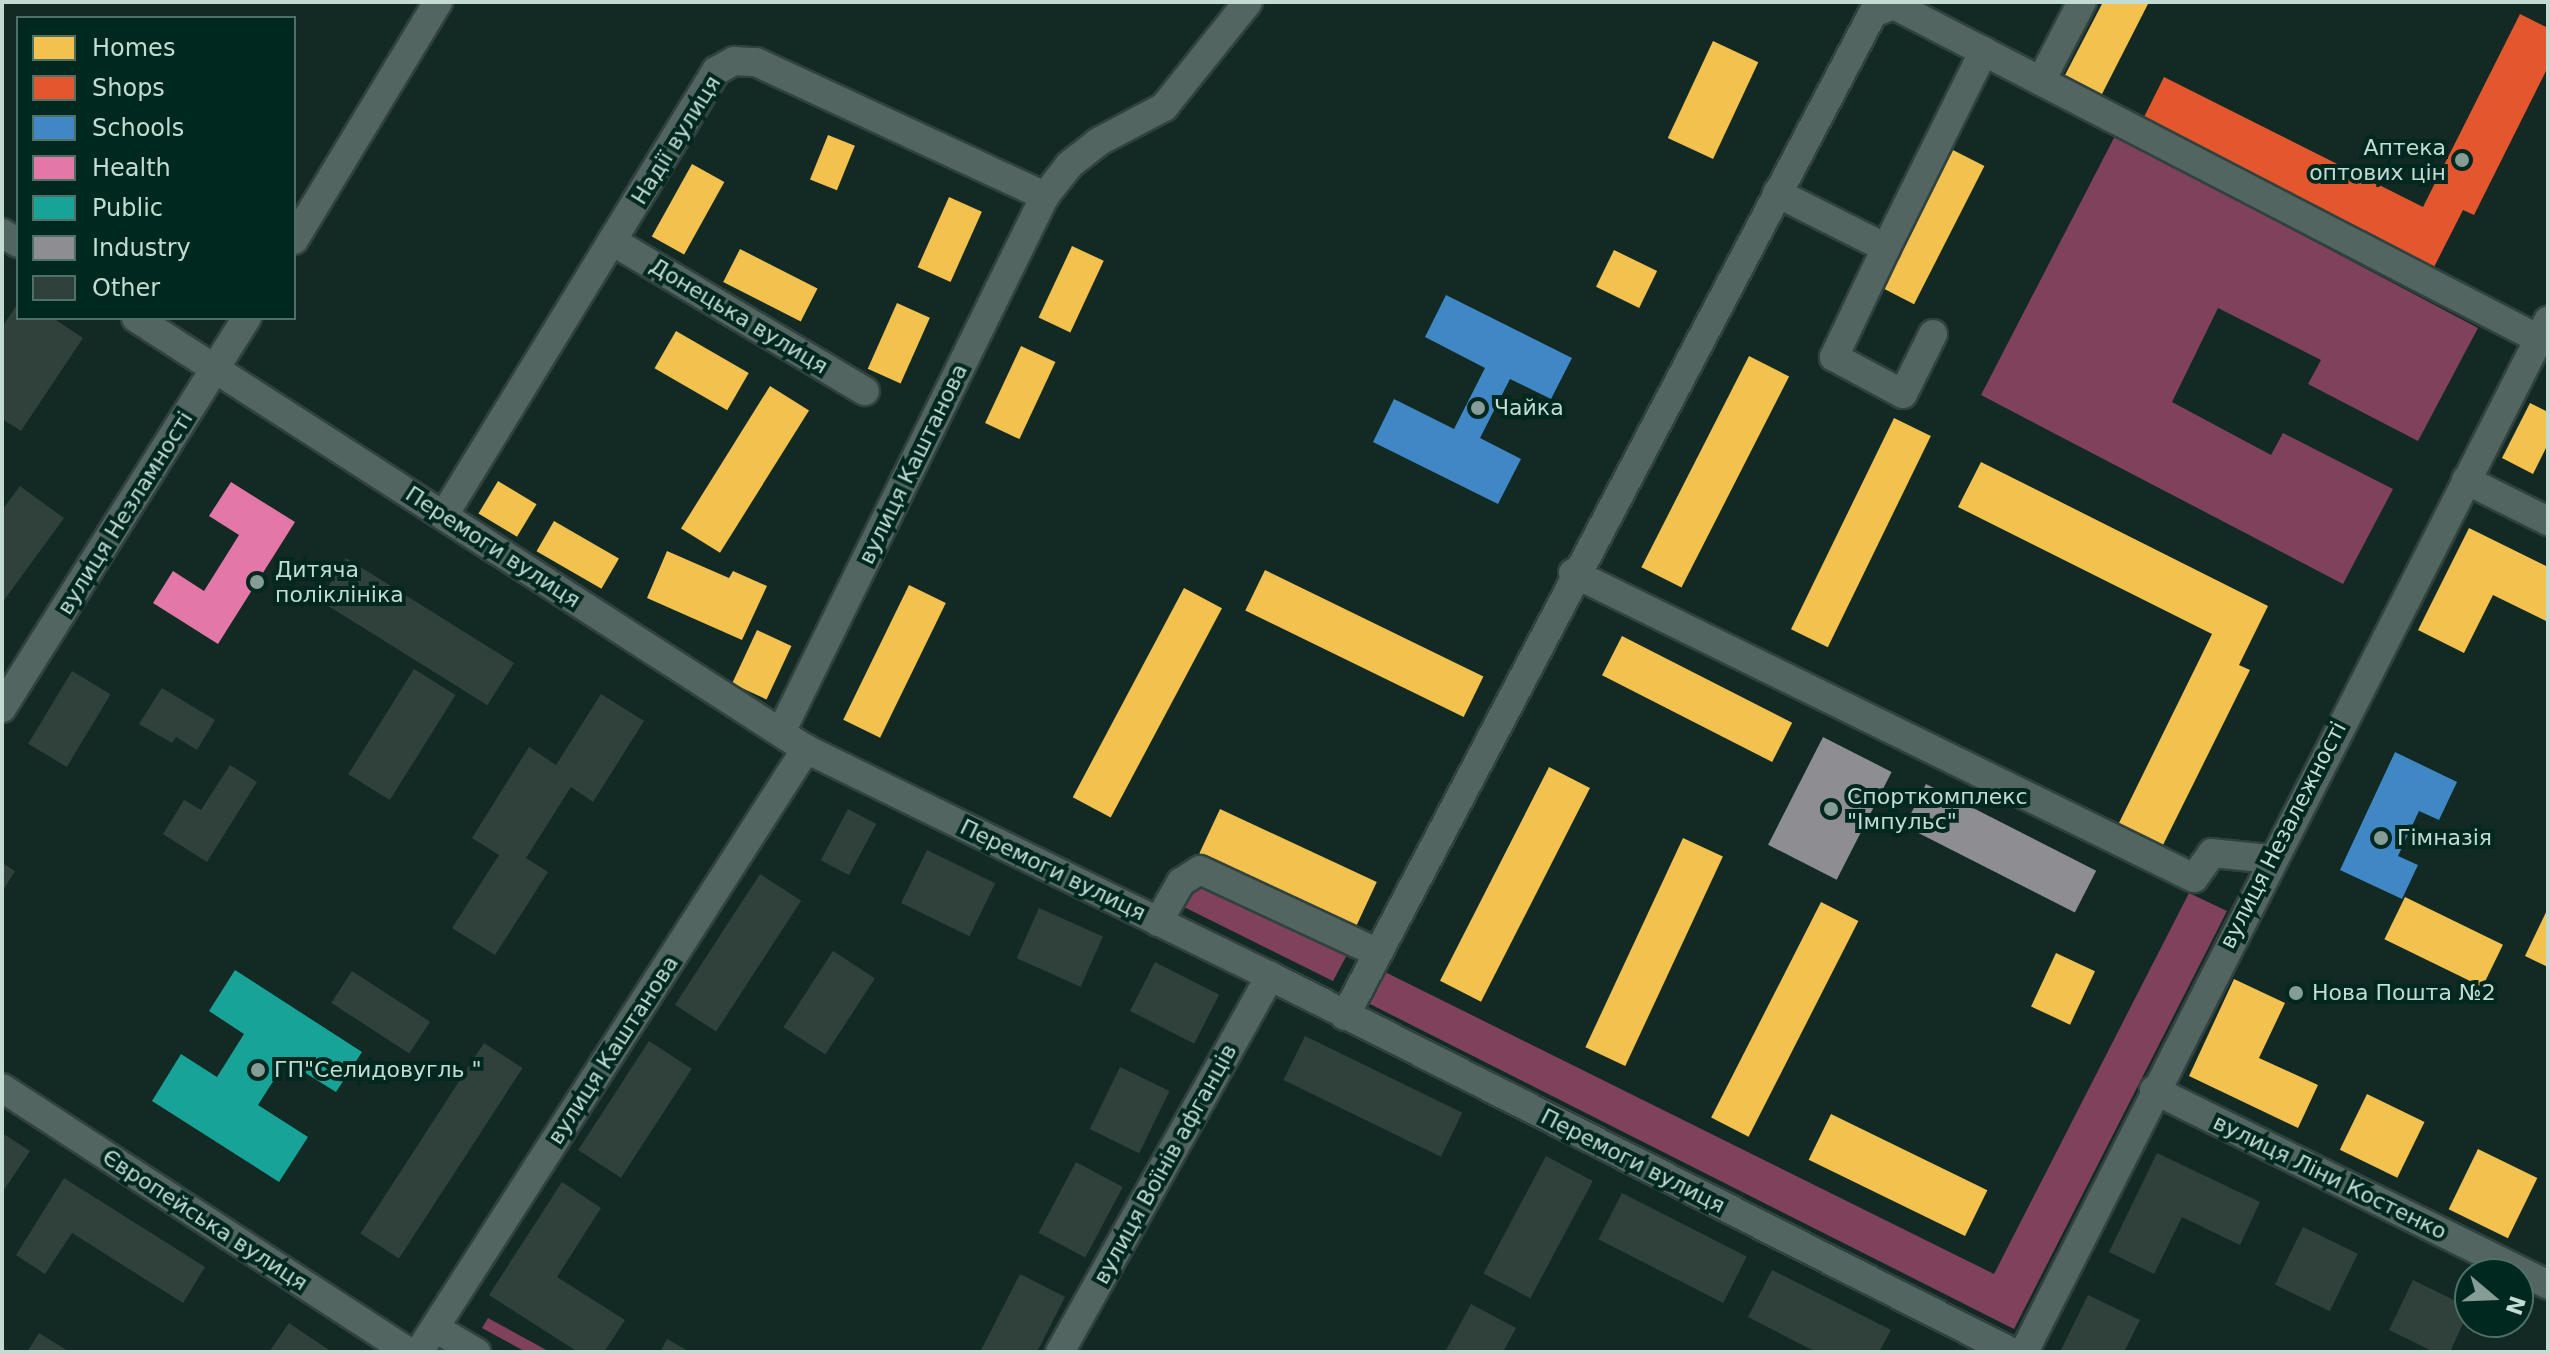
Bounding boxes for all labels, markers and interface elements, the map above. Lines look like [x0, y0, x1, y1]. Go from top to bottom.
legend [16, 16, 296, 320]
text: Homes [92, 34, 175, 62]
street label: Надії вулиця [626, 71, 726, 209]
text: Shops [92, 74, 165, 102]
text: Schools [92, 114, 184, 142]
place label: Аптека оптових цін [2309, 134, 2446, 186]
marker: Аптека оптових цін [2453, 151, 2471, 169]
text: Health [92, 154, 171, 182]
text: Public [92, 194, 163, 222]
text: Industry [92, 234, 191, 262]
street label: Донецька вулиця [645, 252, 833, 380]
text: Other [92, 274, 160, 302]
street label: вулиця Каштанова [853, 360, 973, 568]
place label: Чайка [1494, 395, 1564, 421]
marker: Чайка [1469, 399, 1487, 417]
street label: вулиця Незламності [52, 407, 198, 619]
street label: Перемоги вулиця [401, 481, 585, 613]
place label: Дитяча поліклініка [275, 556, 404, 608]
marker: Дитяча поліклініка [246, 571, 268, 593]
street label: вулиця Незалежності [2214, 717, 2352, 953]
place label: Спорткомплекс "Імпульс" [1847, 783, 2028, 834]
marker: Спорткомплекс "Імпульс" [1822, 800, 1840, 818]
street label: Перемоги вулиця [956, 814, 1150, 926]
place label: Гімназія [2397, 825, 2492, 851]
marker: Гімназія [2372, 829, 2390, 847]
street label: вулиця Каштанова [542, 951, 684, 1149]
place label: Нова Пошта №2 [2312, 980, 2496, 1006]
marker: Нова Пошта №2 [2287, 984, 2305, 1002]
street label: вулиця Воїнів афганців [1088, 1039, 1242, 1289]
place label: ГП"Селидовугль " [274, 1057, 482, 1083]
marker: ГП"Селидовугль " [249, 1061, 267, 1079]
street label: Перемоги вулиця [1537, 1103, 1729, 1219]
street label: вулиця Ліни Костенко [2209, 1109, 2451, 1245]
street label: Європейська вулиця [97, 1144, 313, 1296]
north arrow [2454, 1258, 2534, 1338]
text: N [2500, 1293, 2530, 1318]

